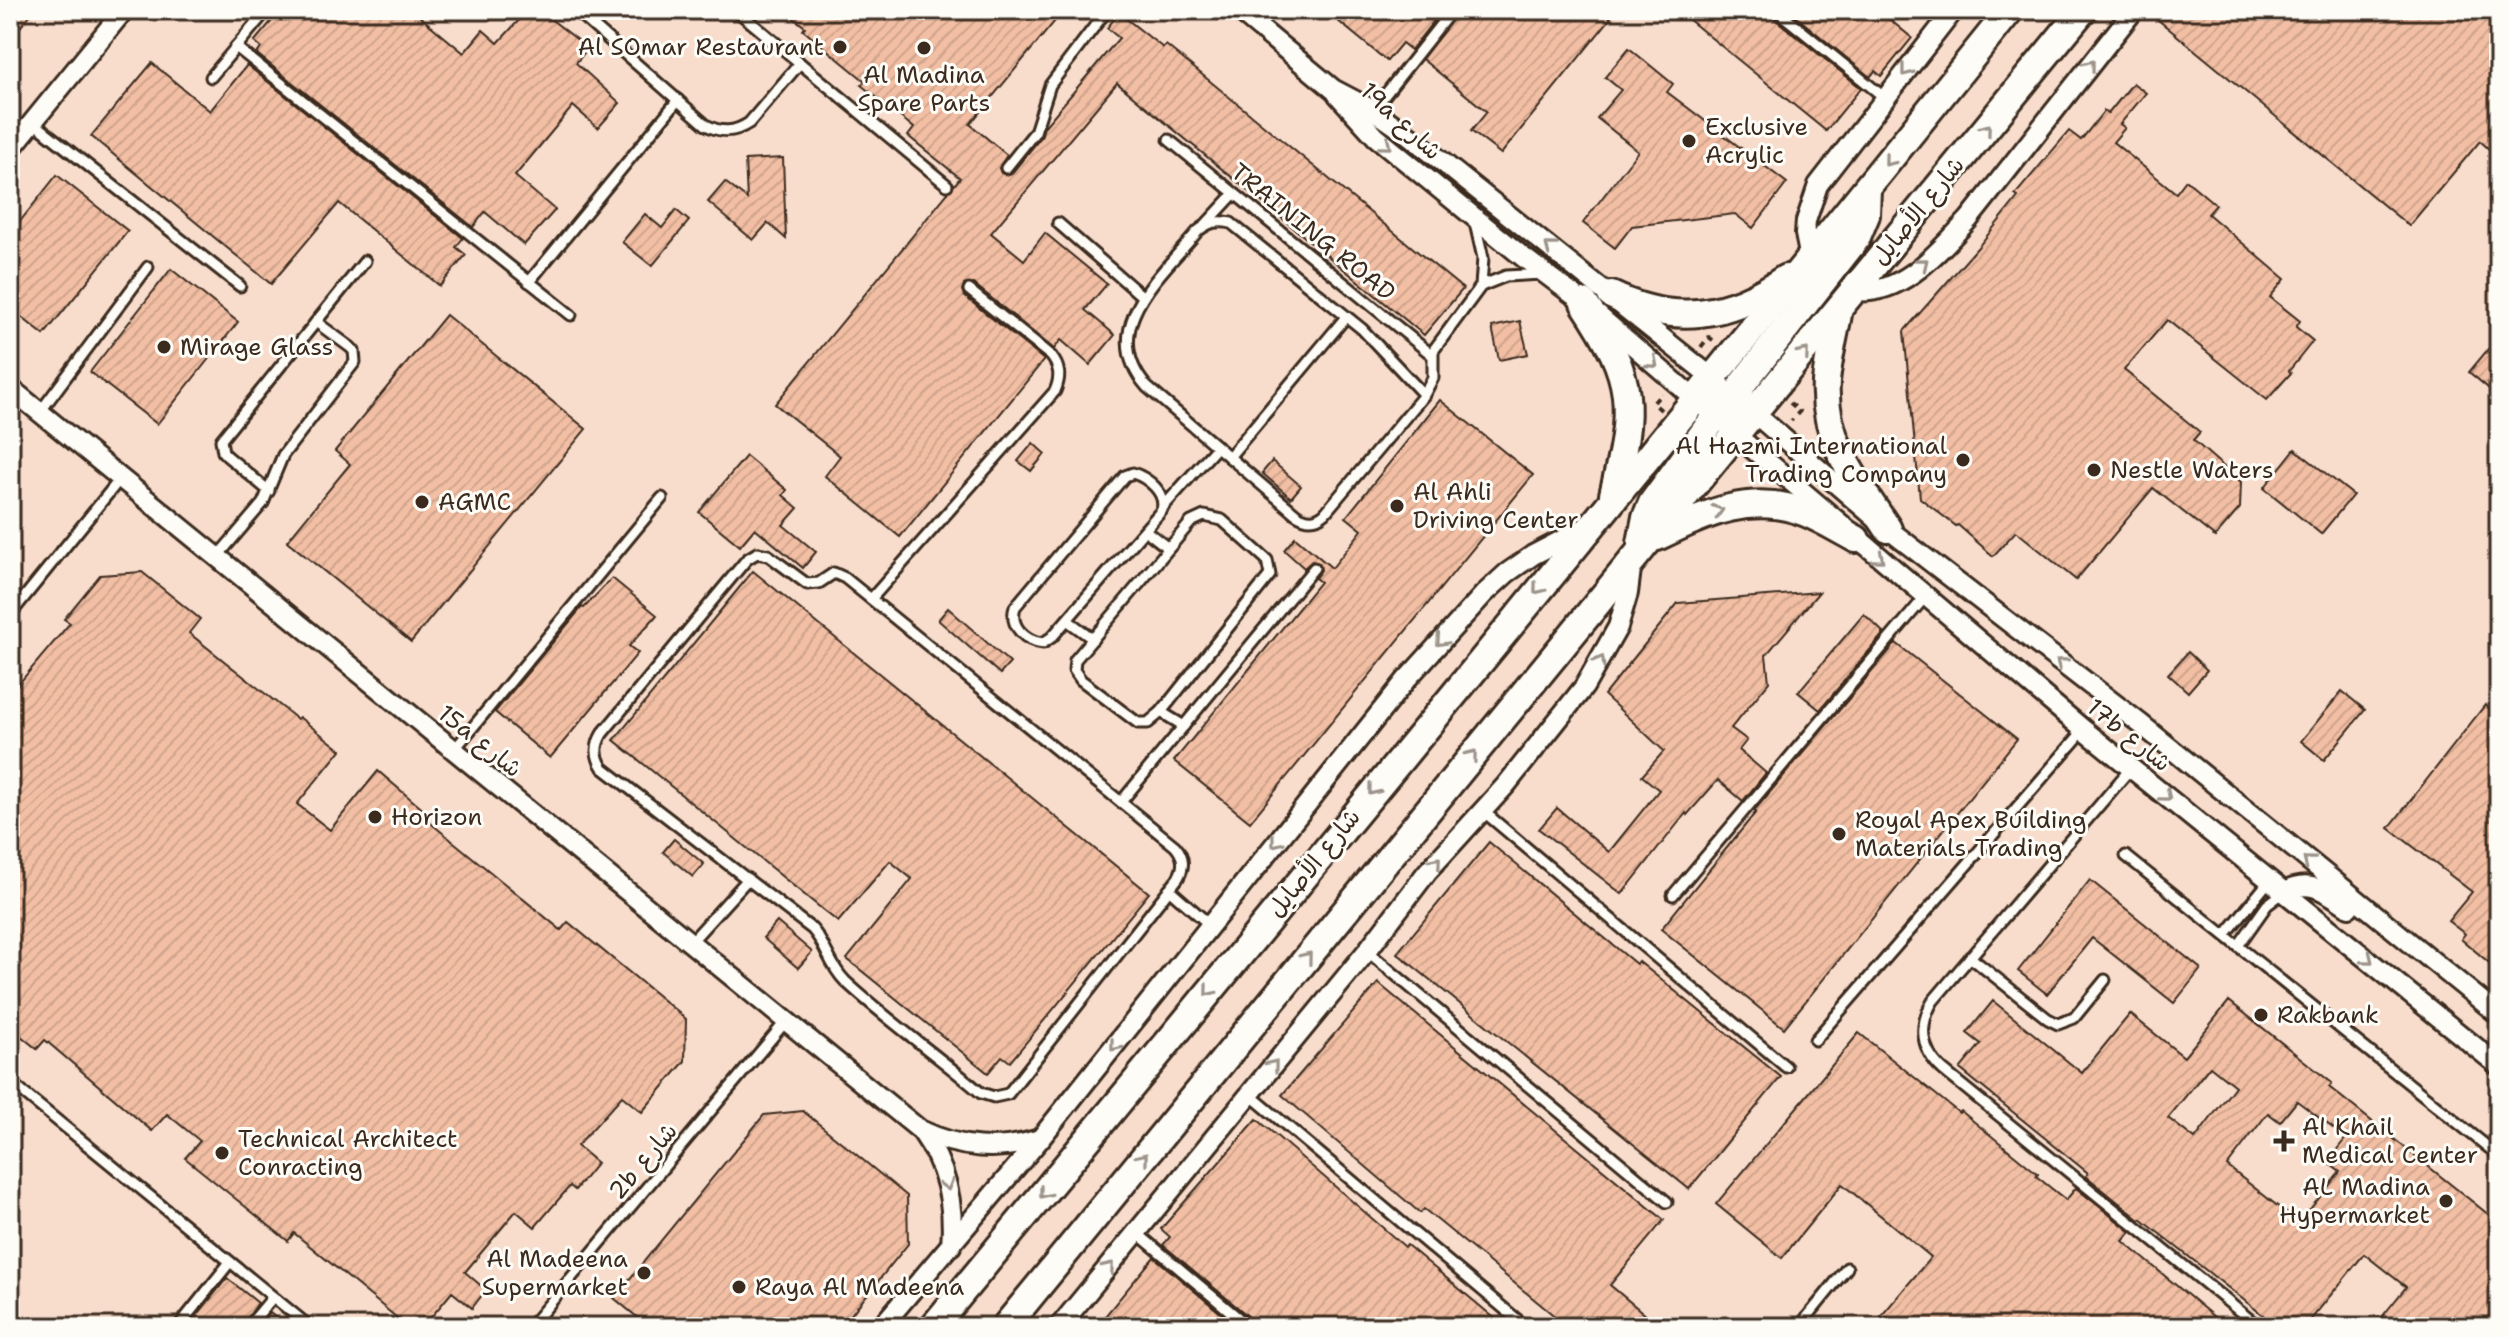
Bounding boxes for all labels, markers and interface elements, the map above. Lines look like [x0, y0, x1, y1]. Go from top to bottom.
place label: Al SOmar Restaurant [578, 31, 824, 63]
marker: Al SOmar Restaurant [831, 38, 849, 56]
marker: Al Madina Spare Parts [915, 39, 933, 57]
place label: Al Madina Spare Parts [858, 59, 990, 119]
one-way arrow [2080, 60, 2095, 74]
one-way arrow [1901, 62, 1915, 77]
street label: 19a شارع [1353, 75, 1449, 168]
place label: Exclusive Acrylic [1705, 111, 1808, 171]
one-way arrow [1976, 123, 1990, 138]
marker: Exclusive Acrylic [1680, 132, 1698, 150]
one-way arrow [1377, 136, 1392, 150]
street label: شارع الأصايل [1863, 149, 1973, 273]
one-way arrow [1884, 152, 1899, 166]
street label: TRAINING ROAD [1224, 156, 1402, 308]
one-way arrow [1545, 242, 1559, 257]
one-way arrow [1913, 258, 1928, 273]
place label: Mirage Glass [180, 331, 334, 363]
marker: Mirage Glass [155, 338, 173, 356]
one-way arrow [1794, 347, 1809, 362]
one-way arrow [1643, 353, 1658, 368]
place label: Al Hazmi International Trading Company [1675, 430, 1948, 490]
marker: Al Hazmi International Trading Company [1954, 451, 1972, 469]
place label: Nestle Waters [2110, 454, 2274, 486]
marker: Nestle Waters [2085, 461, 2103, 479]
place label: Al Ahli Driving Center [1413, 476, 1579, 536]
place label: AGMC [438, 486, 511, 518]
marker: AGMC [413, 493, 431, 511]
marker: Al Ahli Driving Center [1388, 497, 1406, 515]
one-way arrow [1710, 504, 1724, 520]
one-way arrow [1870, 548, 1885, 563]
one-way arrow [1533, 580, 1548, 594]
one-way arrow [1436, 631, 1450, 646]
one-way arrow [1590, 655, 1605, 670]
one-way arrow [2055, 658, 2070, 672]
street label: 17b شارع [2080, 691, 2178, 780]
street label: 15a شارع [431, 697, 529, 785]
one-way arrow [1462, 750, 1477, 764]
one-way arrow [1369, 781, 1383, 796]
one-way arrow [2156, 786, 2171, 801]
place label: Horizon [391, 801, 482, 833]
street label: شارع الأصايل [1259, 801, 1369, 925]
place label: Royal Apex Building Materials Trading [1855, 804, 2086, 864]
marker: Horizon [366, 808, 384, 826]
marker: Royal Apex Building Materials Trading [1830, 825, 1848, 843]
one-way arrow [1272, 833, 1286, 848]
one-way arrow [2302, 856, 2317, 870]
one-way arrow [1426, 857, 1440, 872]
one-way arrow [2359, 949, 2373, 964]
one-way arrow [1297, 952, 1312, 966]
one-way arrow [1204, 982, 1219, 997]
place label: Rakbank [2277, 999, 2379, 1031]
marker: Rakbank [2252, 1006, 2270, 1024]
one-way arrow [1110, 1037, 1125, 1051]
one-way arrow [1263, 1060, 1278, 1074]
place label: Al Khail Medical Center [2302, 1111, 2478, 1171]
street label: 2b شارع [601, 1116, 685, 1207]
place label: Technical Architect Conracting [238, 1123, 458, 1183]
marker: Al Khail Medical Center [2273, 1130, 2295, 1152]
marker: Technical Architect Conracting [213, 1144, 231, 1162]
one-way arrow [1133, 1153, 1148, 1167]
place label: AL Madina Hypermarket [2279, 1171, 2430, 1231]
one-way arrow [938, 1177, 955, 1191]
one-way arrow [1039, 1183, 1054, 1198]
marker: AL Madina Hypermarket [2437, 1192, 2455, 1210]
place label: Al Madeena Supermarket [482, 1243, 628, 1303]
one-way arrow [1099, 1262, 1114, 1276]
marker: Al Madeena Supermarket [635, 1264, 653, 1282]
place label: Raya Al Madeena [755, 1271, 964, 1303]
marker: Raya Al Madeena [730, 1278, 748, 1296]

